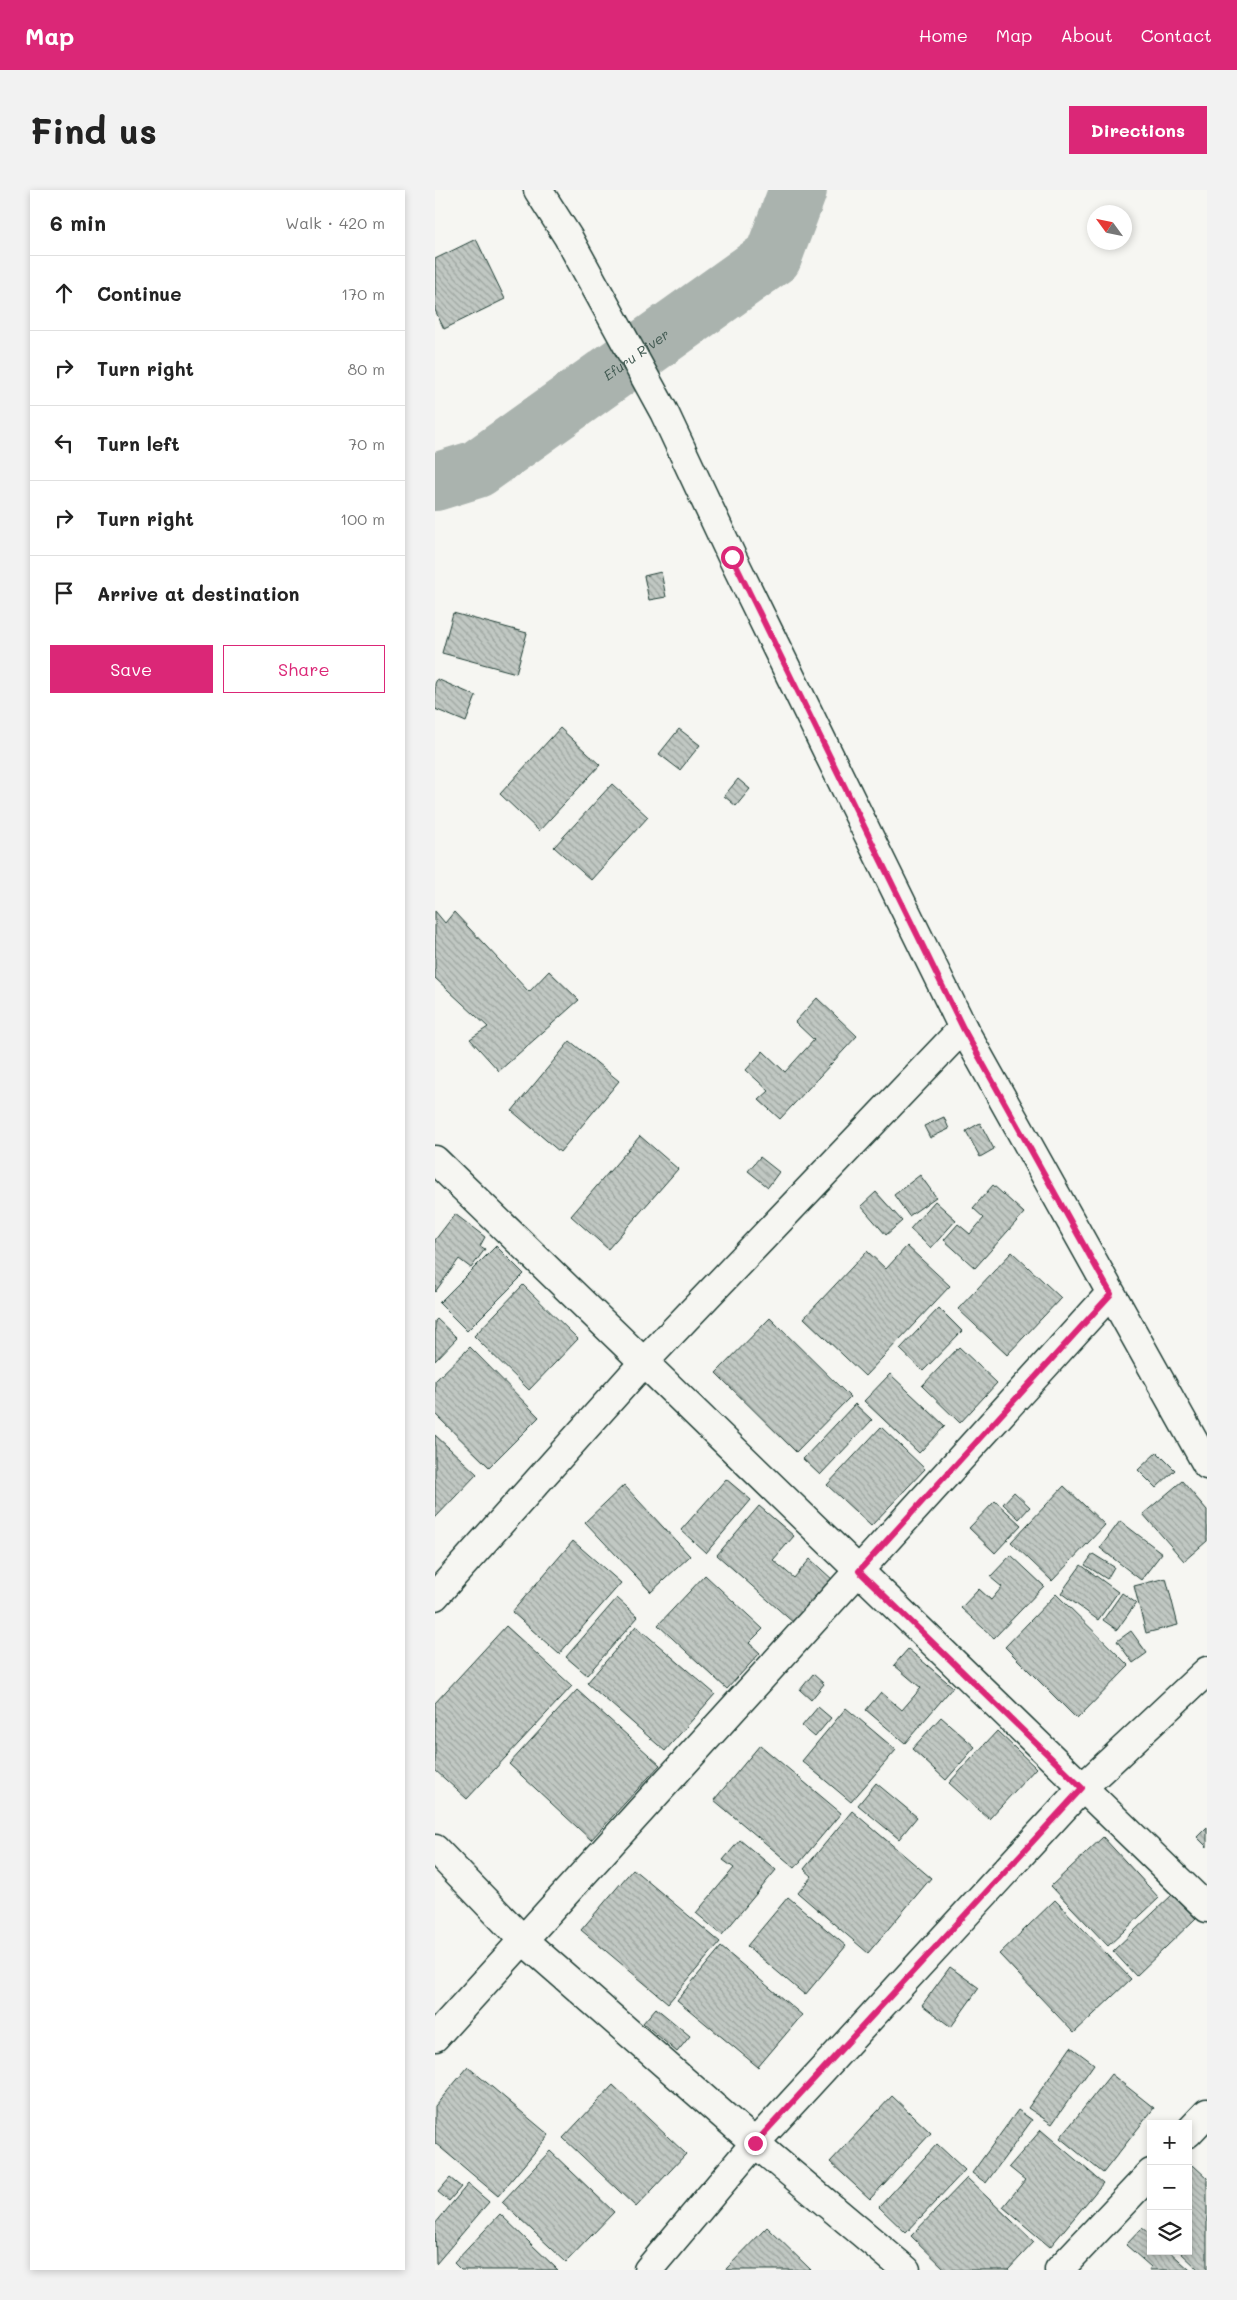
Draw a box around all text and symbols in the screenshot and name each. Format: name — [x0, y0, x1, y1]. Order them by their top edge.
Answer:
text: Map — [25, 20, 74, 51]
text: Home — [919, 23, 968, 47]
text: Map — [996, 23, 1032, 47]
text: About — [1060, 23, 1113, 47]
text: Contact — [1141, 23, 1212, 47]
button: Directions — [1069, 106, 1207, 154]
text: Find us — [30, 107, 157, 153]
north arrow — [1087, 205, 1132, 250]
text: 6 min — [50, 209, 106, 236]
text: Walk · 420 m — [285, 212, 385, 233]
icon: ahead — [50, 279, 78, 307]
text: Continue — [97, 281, 182, 306]
text: 170 m — [341, 283, 385, 304]
water label: Efuru River — [599, 324, 673, 385]
icon: right — [50, 354, 78, 382]
text: Turn right — [97, 356, 194, 381]
text: 80 m — [348, 358, 385, 379]
icon: left — [50, 429, 78, 457]
text: Turn left — [97, 431, 180, 456]
text: 70 m — [348, 433, 385, 454]
icon: right — [50, 504, 78, 532]
text: Turn right — [97, 506, 194, 531]
text: 100 m — [340, 508, 385, 529]
route start — [721, 546, 744, 569]
icon: arrive — [50, 579, 78, 607]
text: Arrive at destination — [97, 581, 300, 606]
button: Save — [50, 645, 213, 693]
button: Share — [223, 645, 385, 693]
map controls — [1147, 2120, 1192, 2255]
button: + — [1147, 2120, 1192, 2165]
route end — [744, 2132, 767, 2155]
button: − — [1147, 2165, 1192, 2210]
button: layers — [1147, 2210, 1192, 2255]

